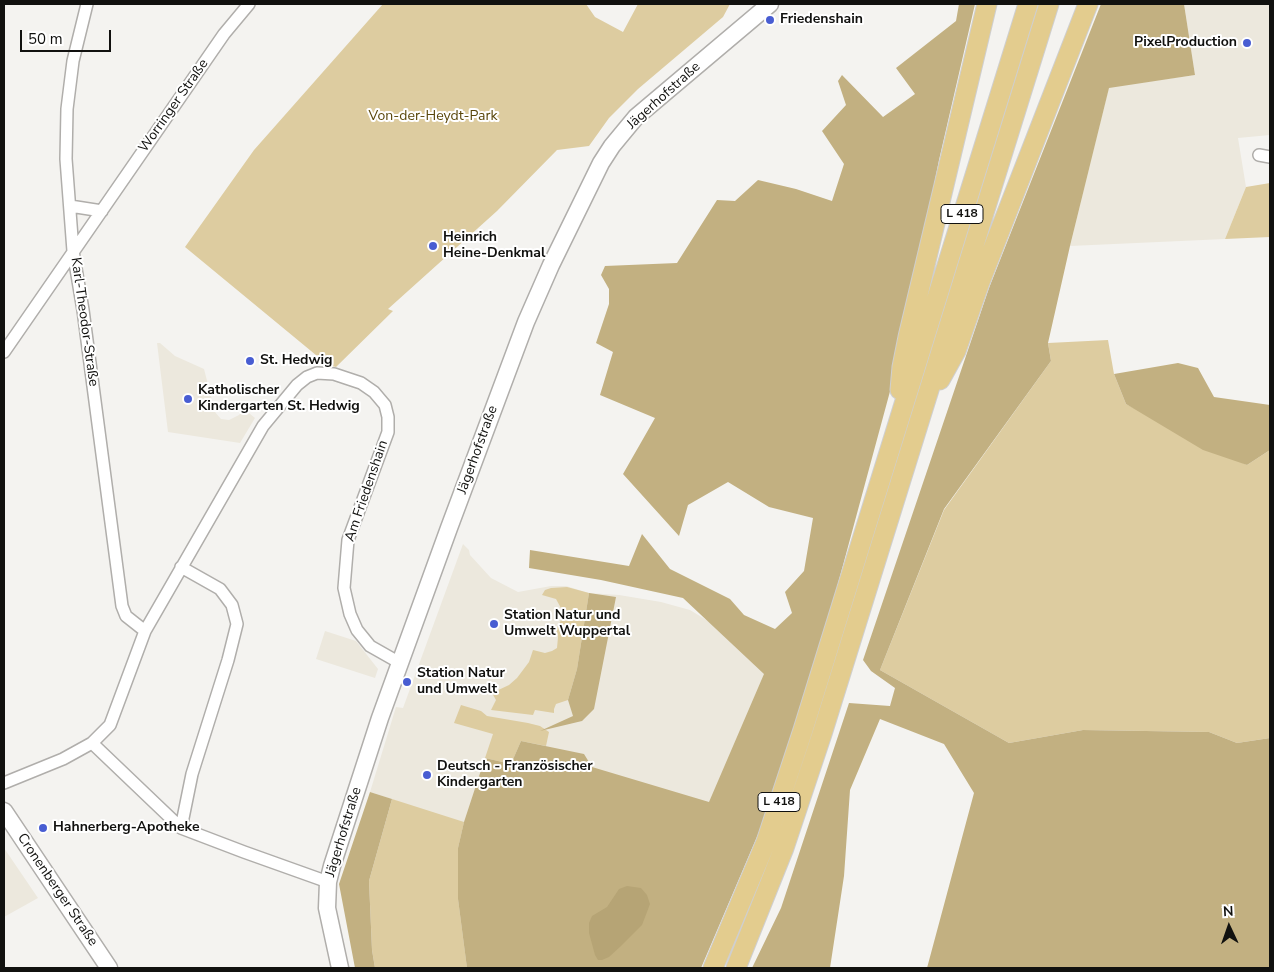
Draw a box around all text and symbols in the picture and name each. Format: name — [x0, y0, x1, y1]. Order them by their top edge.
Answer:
place label: Friedenshain — [780, 12, 863, 28]
marker: Friedenshain — [764, 14, 776, 26]
scale bar — [22, 20, 114, 52]
text: 50 m — [28, 29, 63, 49]
place label: PixelProduction — [1134, 35, 1237, 51]
marker: PixelProduction — [1241, 37, 1253, 49]
street label: Worringer Straße — [136, 56, 212, 156]
street label: Jägerhofstraße — [624, 59, 704, 133]
park label: Von-der-Heydt-Park — [369, 109, 497, 125]
road number: L 418 — [941, 204, 983, 223]
place label: Heinrich Heine-Denkmal — [443, 230, 545, 262]
marker: Heinrich Heine-Denkmal — [427, 240, 439, 252]
street label: Karl-Theodor-Straße — [67, 256, 101, 388]
place label: St. Hedwig — [260, 353, 332, 369]
marker: St. Hedwig — [244, 355, 256, 367]
place label: Katholischer Kindergarten St. Hedwig — [198, 383, 360, 416]
marker: Katholischer Kindergarten St. Hedwig — [182, 393, 194, 405]
street label: Jägerhofstraße — [454, 403, 502, 497]
street label: Am Friedenshain — [342, 438, 392, 544]
place label: Station Natur und Umwelt Wuppertal — [504, 608, 630, 640]
marker: Station Natur und Umwelt Wuppertal — [488, 618, 500, 630]
place label: Station Natur und Umwelt — [417, 666, 505, 699]
marker: Station Natur und Umwelt — [401, 676, 413, 688]
place label: Deutsch - Französischer Kindergarten — [437, 759, 593, 792]
marker: Deutsch - Französischer Kindergarten — [421, 769, 433, 781]
street label: Jägerhofstraße — [322, 785, 366, 879]
road number: L 418 — [758, 792, 800, 812]
place label: Hahnerberg-Apotheke — [53, 820, 199, 836]
marker: Hahnerberg-Apotheke — [37, 822, 49, 834]
street label: Cronenberger Straße — [13, 831, 101, 949]
north arrow — [1204, 902, 1254, 952]
text: N — [1222, 902, 1234, 921]

